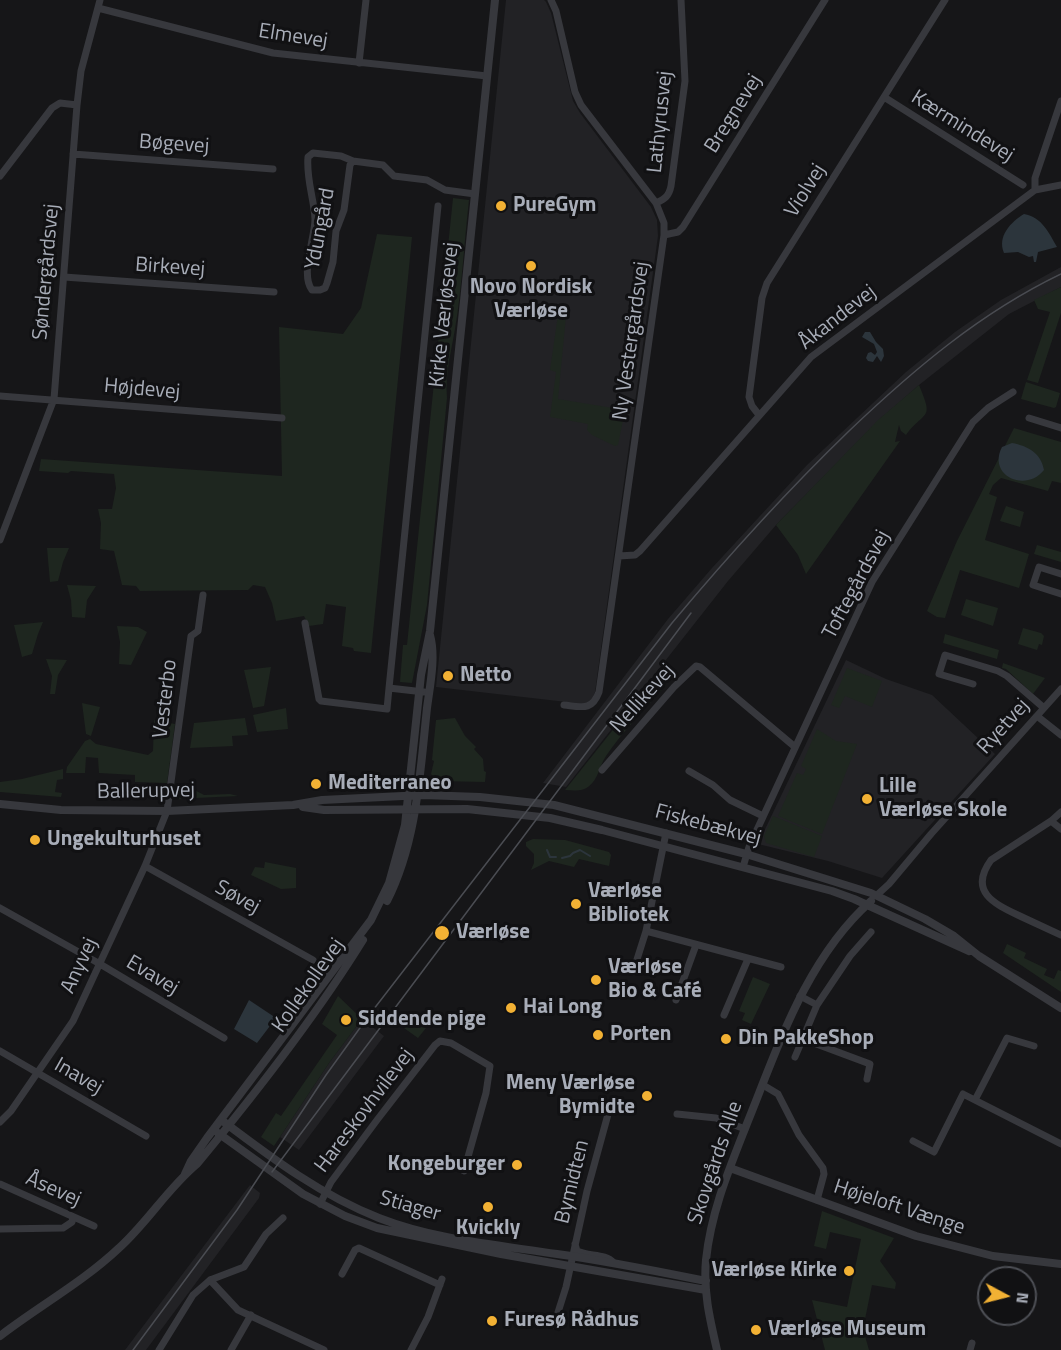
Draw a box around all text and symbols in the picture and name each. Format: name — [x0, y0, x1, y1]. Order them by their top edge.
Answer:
street label: Elmevej — [257, 19, 329, 55]
street label: Lathyrusvej — [643, 70, 679, 174]
street label: Bregnevej — [700, 70, 768, 158]
street label: Kærmindevej — [906, 86, 1018, 168]
street label: Bøgevej — [138, 130, 210, 160]
street label: Violvej — [780, 160, 832, 222]
street label: Ydungård — [301, 186, 341, 272]
place label: PureGym — [513, 193, 596, 219]
marker: PureGym — [494, 199, 508, 213]
street label: Søndergårdsvej — [28, 203, 66, 341]
street label: Kirke Værløsevej — [425, 241, 465, 389]
street label: Birkevej — [134, 253, 206, 283]
marker: Novo Nordisk Værløse — [524, 259, 538, 273]
street label: Ny Vestergårdsvej — [608, 260, 656, 422]
place label: Novo Nordisk Værløse — [470, 275, 592, 325]
street label: Åkandevej — [794, 280, 882, 356]
street label: Højdevej — [103, 374, 181, 406]
street label: Toftegårdsvej — [818, 526, 896, 644]
street label: Vesterbo — [149, 658, 183, 740]
street label: Nellikevej — [605, 659, 681, 739]
place label: Netto — [460, 663, 512, 689]
marker: Netto — [441, 669, 455, 683]
street label: Ryetvej — [973, 694, 1035, 760]
place label: Mediterraneo — [328, 771, 452, 797]
place label: Lille Værløse Skole — [879, 774, 1007, 824]
marker: Mediterraneo — [309, 777, 323, 791]
street label: Ballerupvej — [97, 779, 195, 805]
marker: Lille Værløse Skole — [860, 792, 874, 806]
street label: Fiskebækvej — [652, 800, 764, 852]
place label: Ungekulturhuset — [47, 827, 201, 853]
marker: Ungekulturhuset — [28, 833, 42, 847]
street label: Søvej — [210, 875, 264, 921]
place label: Værløse Bibliotek — [588, 879, 669, 929]
marker: Værløse Bibliotek — [569, 897, 583, 911]
place label: Værløse — [456, 920, 530, 946]
marker: Værløse — [433, 924, 451, 942]
street label: Anyvej — [56, 934, 104, 998]
street label: Kollekollevej — [267, 934, 351, 1038]
street label: Evavej — [121, 951, 183, 1001]
place label: Værløse Bio & Café — [608, 955, 702, 1005]
marker: Værløse Bio & Café — [589, 973, 603, 987]
place label: Hai Long — [523, 995, 602, 1021]
marker: Hai Long — [504, 1001, 518, 1015]
place label: Siddende pige — [358, 1007, 486, 1033]
marker: Siddende pige — [339, 1013, 353, 1027]
place label: Porten — [610, 1022, 671, 1048]
place label: Din PakkeShop — [738, 1026, 874, 1052]
marker: Porten — [591, 1028, 605, 1042]
marker: Din PakkeShop — [719, 1032, 733, 1046]
street label: Hareskovhvilevej — [310, 1044, 420, 1178]
street label: Inavej — [49, 1053, 107, 1101]
place label: Meny Værløse Bymidte — [506, 1071, 635, 1121]
marker: Meny Værløse Bymidte — [640, 1089, 654, 1103]
street label: Skovgårds Alle — [683, 1098, 749, 1228]
street label: Bymidten — [550, 1137, 596, 1227]
place label: Kongeburger — [388, 1152, 505, 1178]
marker: Kongeburger — [510, 1158, 524, 1172]
street label: Åsevej — [21, 1167, 85, 1213]
street label: Højeloft Vænge — [830, 1175, 968, 1241]
street label: Stiager — [377, 1186, 443, 1228]
marker: Kvickly — [481, 1200, 495, 1214]
place label: Kvickly — [456, 1216, 520, 1242]
place label: Værløse Kirke — [711, 1258, 837, 1284]
marker: Værløse Kirke — [842, 1264, 856, 1278]
north arrow — [977, 1266, 1037, 1326]
text: N — [1010, 1291, 1035, 1305]
place label: Furesø Rådhus — [504, 1308, 639, 1334]
marker: Furesø Rådhus — [485, 1314, 499, 1328]
place label: Værløse Museum — [768, 1317, 926, 1343]
marker: Værløse Museum — [749, 1323, 763, 1337]

